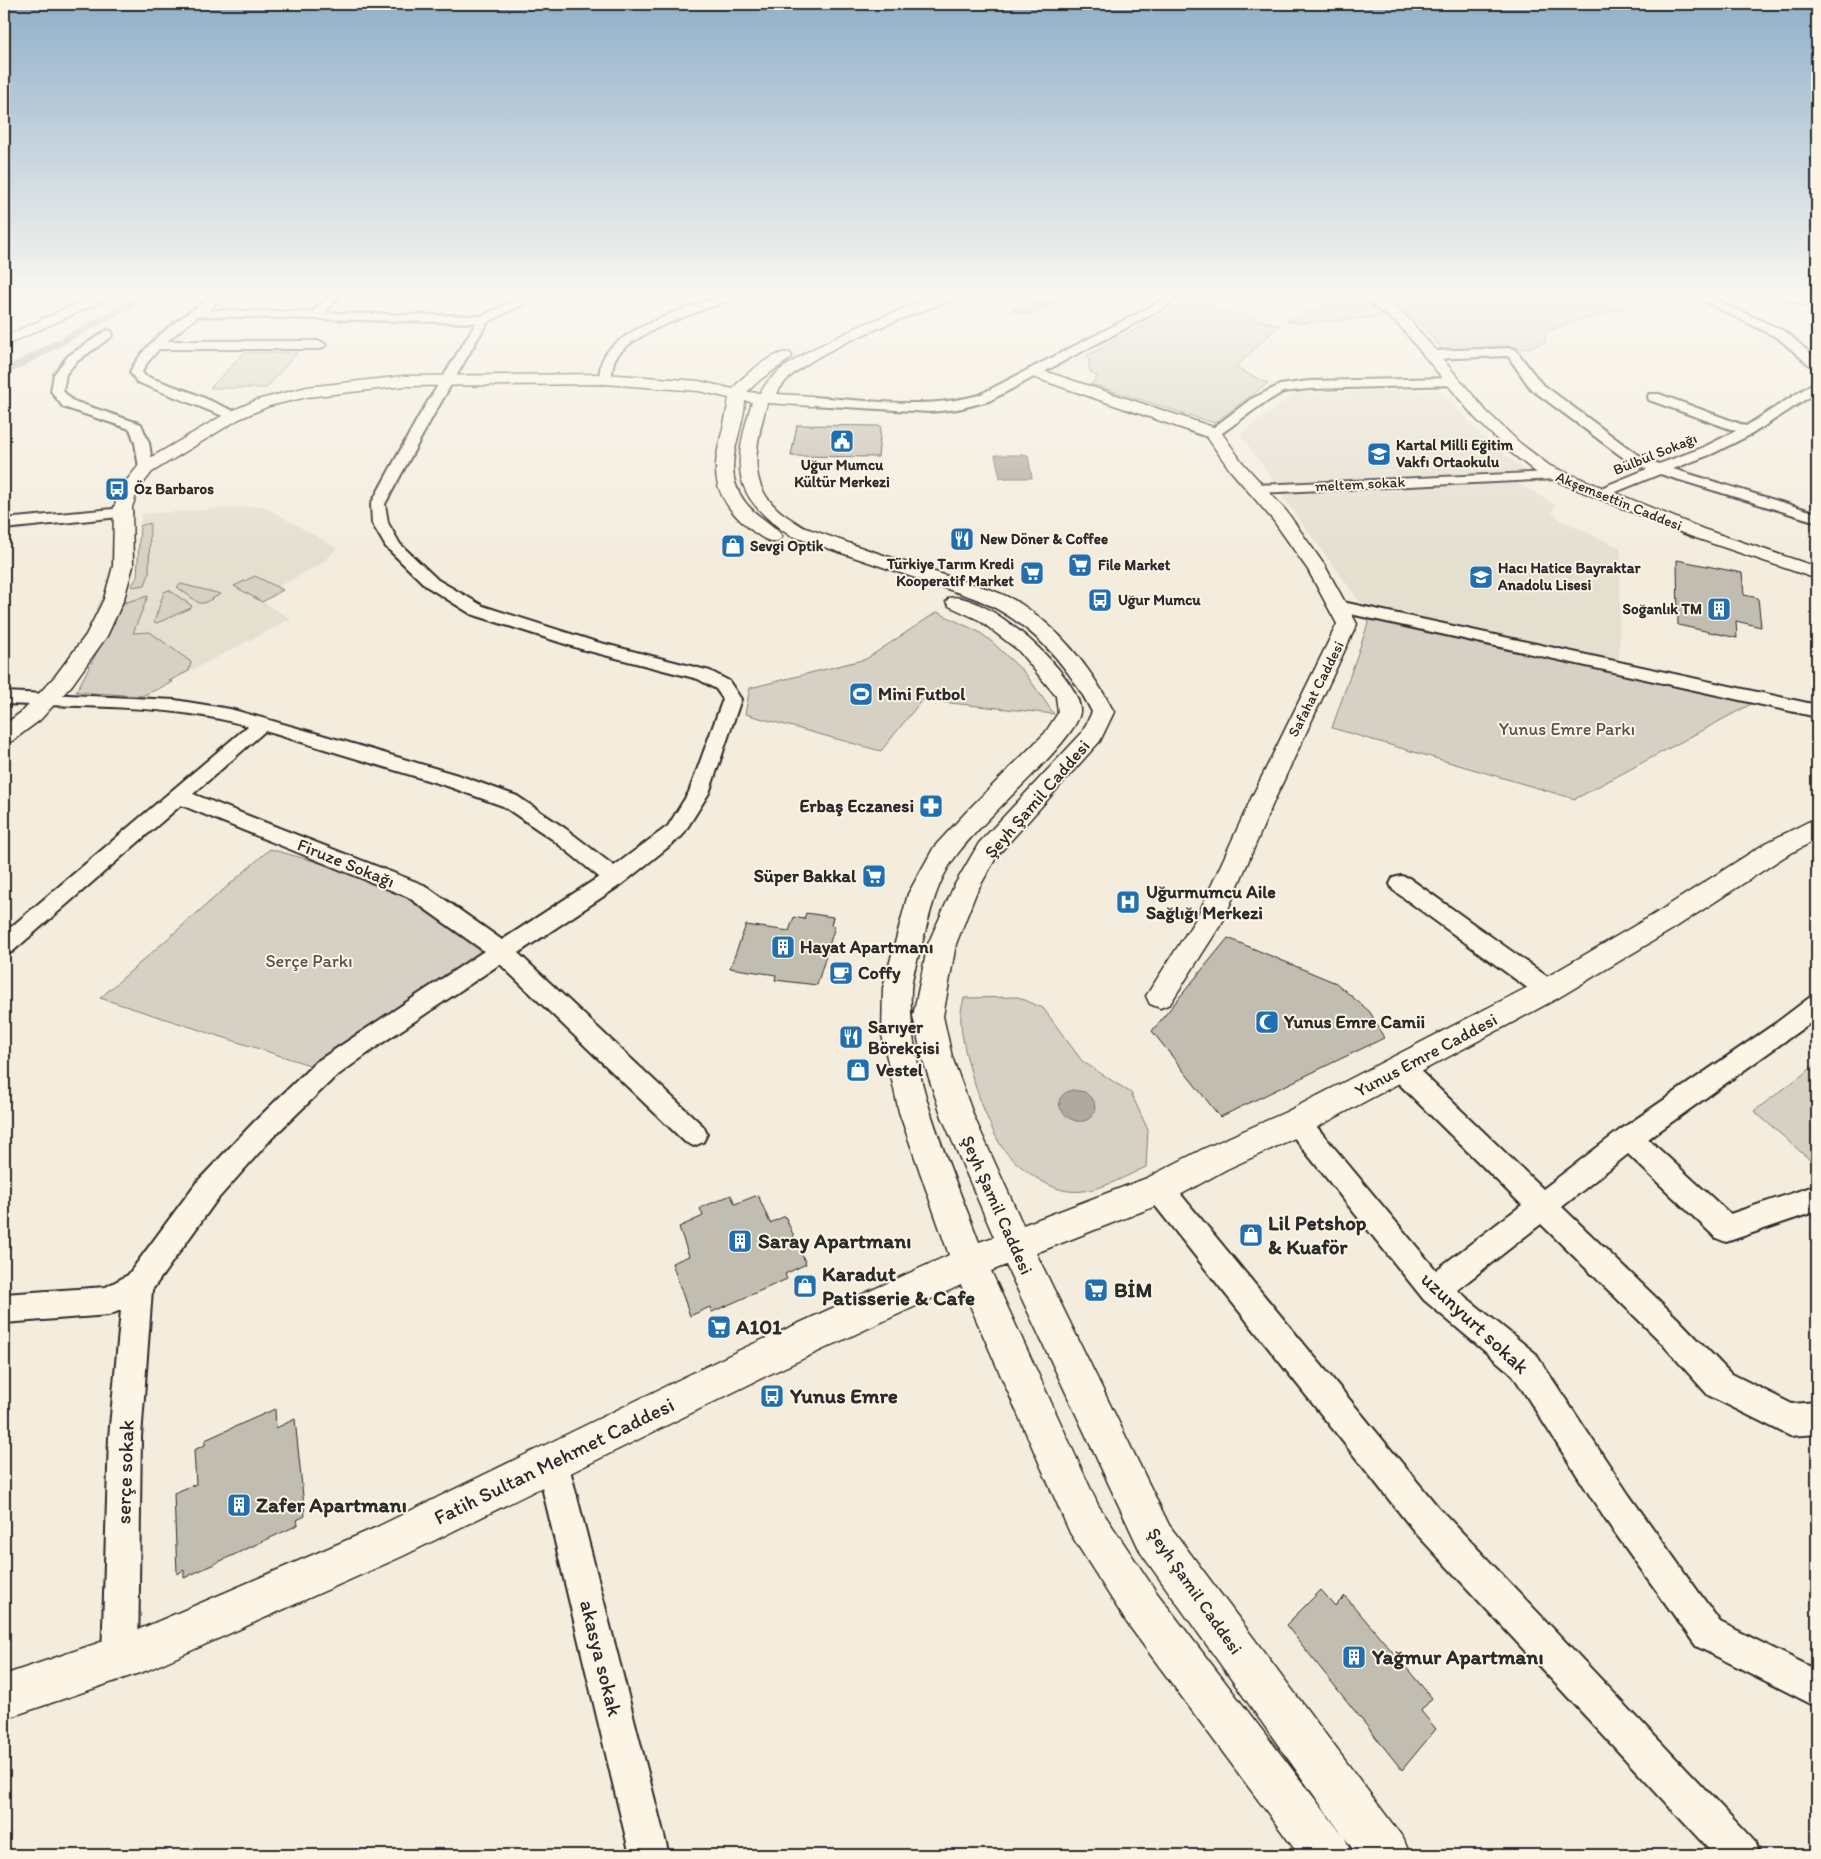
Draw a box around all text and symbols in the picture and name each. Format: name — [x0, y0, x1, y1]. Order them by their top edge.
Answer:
public building icon: Uğur Mumcu Kültür Merkezi — [829, 428, 855, 454]
street label: Bülbül Sokağı — [1610, 429, 1700, 479]
place label: Kartal Milli Eğitim Vakfı Ortaokulu — [1396, 436, 1514, 471]
school or university icon: Kartal Milli Eğitim Vakfı Ortaokulu — [1366, 441, 1392, 467]
place label: Uğur Mumcu Kültür Merkezi — [794, 456, 890, 491]
street label: Akşemsettin Caddesi — [1553, 467, 1685, 535]
street label: meltem sokak — [1314, 473, 1406, 495]
bus stop icon: Öz Barbaros — [104, 476, 130, 502]
place label: Öz Barbaros — [134, 480, 214, 498]
restaurant icon: New Döner & Coffee — [949, 526, 975, 552]
place label: New Döner & Coffee — [980, 530, 1108, 548]
shop icon: Sevgi Optik — [720, 533, 746, 559]
place label: Sevgi Optik — [750, 537, 824, 556]
supermarket icon: File Market — [1067, 552, 1093, 578]
place label: Türkiye Tarım Kredi Kooperatif Market — [886, 555, 1014, 591]
place label: File Market — [1098, 556, 1171, 574]
place label: Hacı Hatice Bayraktar Anadolu Lisesi — [1497, 559, 1641, 594]
supermarket icon: Türkiye Tarım Kredi Kooperatif Market — [1019, 560, 1045, 586]
school or university icon: Hacı Hatice Bayraktar Anadolu Lisesi — [1468, 564, 1494, 590]
bus stop icon: Uğur Mumcu — [1087, 587, 1113, 613]
place label: Uğur Mumcu — [1118, 591, 1201, 610]
building icon: Soğanlık TM — [1706, 596, 1732, 622]
place label: Soğanlık TM — [1623, 600, 1702, 619]
street label: Safahat Caddesi — [1284, 638, 1348, 740]
sports icon: Mini Futbol — [848, 681, 874, 707]
place label: Mini Futbol — [878, 683, 966, 705]
park label: Yunus Emre Parkı — [1499, 718, 1635, 740]
street label: Şeyh Şamil Caddesi — [980, 735, 1094, 863]
pharmacy icon: Erbaş Eczanesi — [918, 793, 944, 819]
place label: Erbaş Eczanesi — [800, 795, 914, 817]
street label: Firuze Sokağı — [294, 833, 398, 893]
supermarket icon: Süper Bakkal — [861, 863, 887, 889]
place label: Süper Bakkal — [754, 865, 857, 887]
place label: Uğurmumcu Aile Sağlığı Merkezi — [1146, 881, 1276, 924]
hospital icon: Uğurmumcu Aile Sağlığı Merkezi — [1115, 889, 1141, 915]
building icon: Hayat Apartmanı — [770, 934, 796, 960]
place label: Hayat Apartmanı — [800, 936, 933, 958]
park label: Serçe Parkı — [265, 950, 353, 972]
cafe icon: Coffy — [828, 960, 854, 986]
place label: Coffy — [858, 962, 901, 984]
street label: Yunus Emre Caddesi — [1351, 1008, 1501, 1102]
mosque icon: Yunus Emre Camii — [1254, 1009, 1280, 1035]
place label: Yunus Emre Camii — [1283, 1011, 1425, 1033]
place label: Sarıyer Börekçisi — [868, 1016, 939, 1059]
restaurant icon: Sarıyer Börekçisi — [838, 1024, 864, 1050]
shop icon: Vestel — [845, 1057, 871, 1083]
place label: Vestel — [876, 1059, 924, 1081]
street label: Şeyh Şamil Caddesi — [956, 1132, 1038, 1278]
place label: Lil Petshop & Kuaför — [1268, 1210, 1366, 1259]
shop icon: Lil Petshop & Kuaför — [1238, 1222, 1264, 1248]
building icon: Saray Apartmanı — [727, 1228, 753, 1254]
place label: Saray Apartmanı — [758, 1228, 912, 1254]
place label: Karadut Patisserie & Cafe — [822, 1261, 975, 1310]
street label: uzunyurt sokak — [1416, 1266, 1535, 1379]
shop icon: Karadut Patisserie & Cafe — [792, 1273, 818, 1299]
supermarket icon: BİM — [1083, 1277, 1109, 1303]
place label: BİM — [1114, 1277, 1152, 1302]
supermarket icon: A101 — [706, 1314, 732, 1340]
place label: A101 — [735, 1314, 782, 1339]
bus stop icon: Yunus Emre — [759, 1383, 785, 1409]
place label: Yunus Emre — [789, 1383, 898, 1408]
street label: Fatih Sultan Mehmet Caddesi — [430, 1391, 678, 1530]
street label: serçe sokak — [110, 1419, 139, 1525]
building icon: Zafer Apartmanı — [226, 1492, 252, 1518]
place label: Zafer Apartmanı — [256, 1492, 407, 1518]
street label: Şeyh Şamil Caddesi — [1143, 1523, 1247, 1659]
street label: akasya sokak — [575, 1597, 628, 1719]
building icon: Yağmur Apartmanı — [1341, 1644, 1367, 1670]
place label: Yağmur Apartmanı — [1371, 1644, 1544, 1670]

